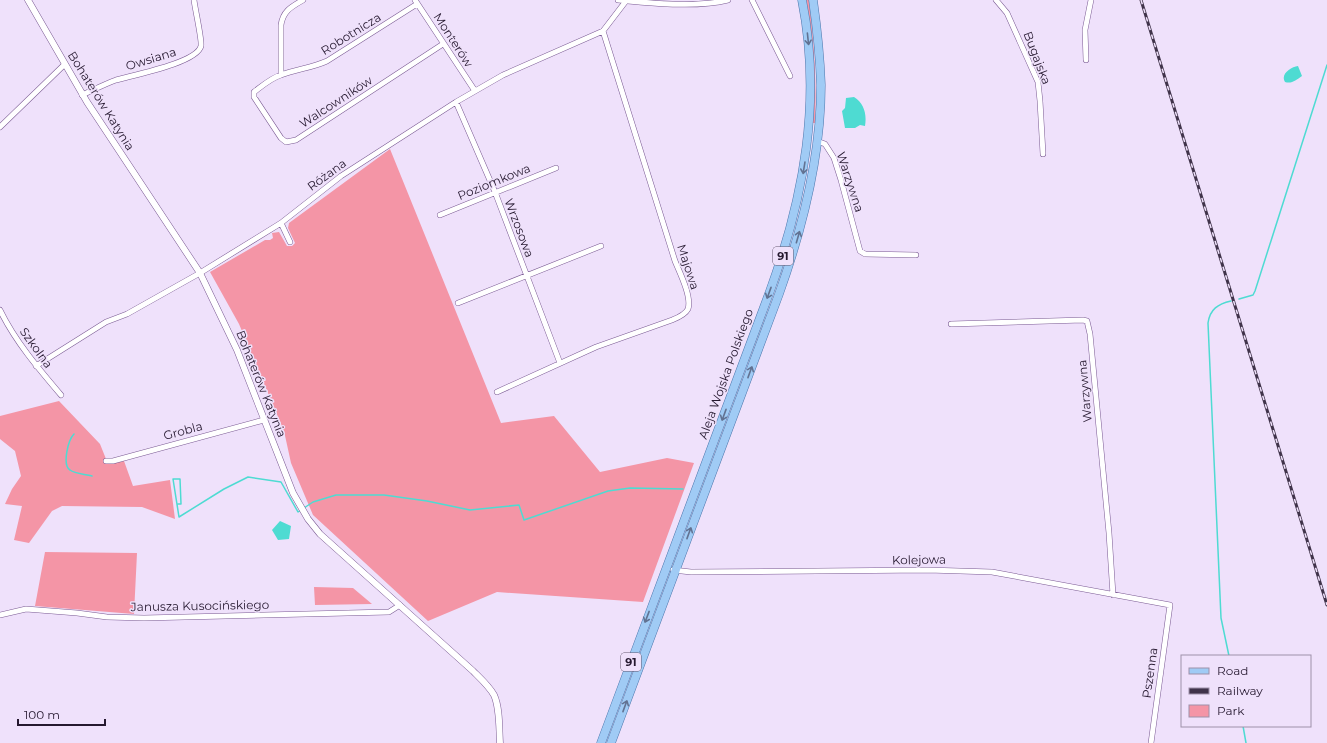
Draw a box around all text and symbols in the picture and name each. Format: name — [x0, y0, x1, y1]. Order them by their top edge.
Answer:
street label: Robotnicza — [318, 9, 384, 58]
street label: Monterów — [430, 10, 477, 70]
street label: Bugajska — [1020, 29, 1054, 87]
one-way arrow — [804, 32, 811, 45]
street label: Owsiana — [124, 44, 178, 73]
street label: Bohaterów Katynia — [65, 48, 138, 153]
street label: Walcowników — [297, 72, 375, 131]
street label: Warzywna — [834, 150, 867, 214]
street label: Różana — [304, 155, 349, 194]
street label: Poziomkowa — [455, 160, 532, 203]
one-way arrow — [800, 161, 808, 174]
street label: Wrzosowa — [501, 196, 538, 259]
one-way arrow — [795, 231, 802, 244]
street label: Majowa — [674, 242, 703, 291]
road number: 91 — [773, 247, 793, 265]
one-way arrow — [765, 287, 773, 299]
street label: Aleja Wojska Polskiego — [695, 307, 756, 441]
street label: Szkolna — [17, 325, 56, 371]
street label: Bohaterów Katynia — [233, 328, 290, 440]
street label: Warzywna — [1074, 359, 1095, 423]
one-way arrow — [746, 367, 754, 379]
one-way arrow — [719, 408, 727, 420]
street label: Grobla — [162, 418, 204, 443]
one-way arrow — [686, 528, 694, 540]
street label: Kolejowa — [892, 552, 946, 567]
street label: Janusza Kusocińskiego — [130, 597, 269, 614]
one-way arrow — [643, 611, 651, 623]
street label: Pszenna — [1139, 647, 1160, 699]
road number: 91 — [621, 653, 641, 671]
legend — [1181, 655, 1311, 727]
text: Road — [1217, 663, 1248, 678]
text: Railway — [1217, 683, 1263, 698]
scale bar — [18, 701, 105, 727]
one-way arrow — [621, 701, 629, 713]
text: Park — [1217, 703, 1245, 718]
text: 100 m — [24, 707, 60, 722]

